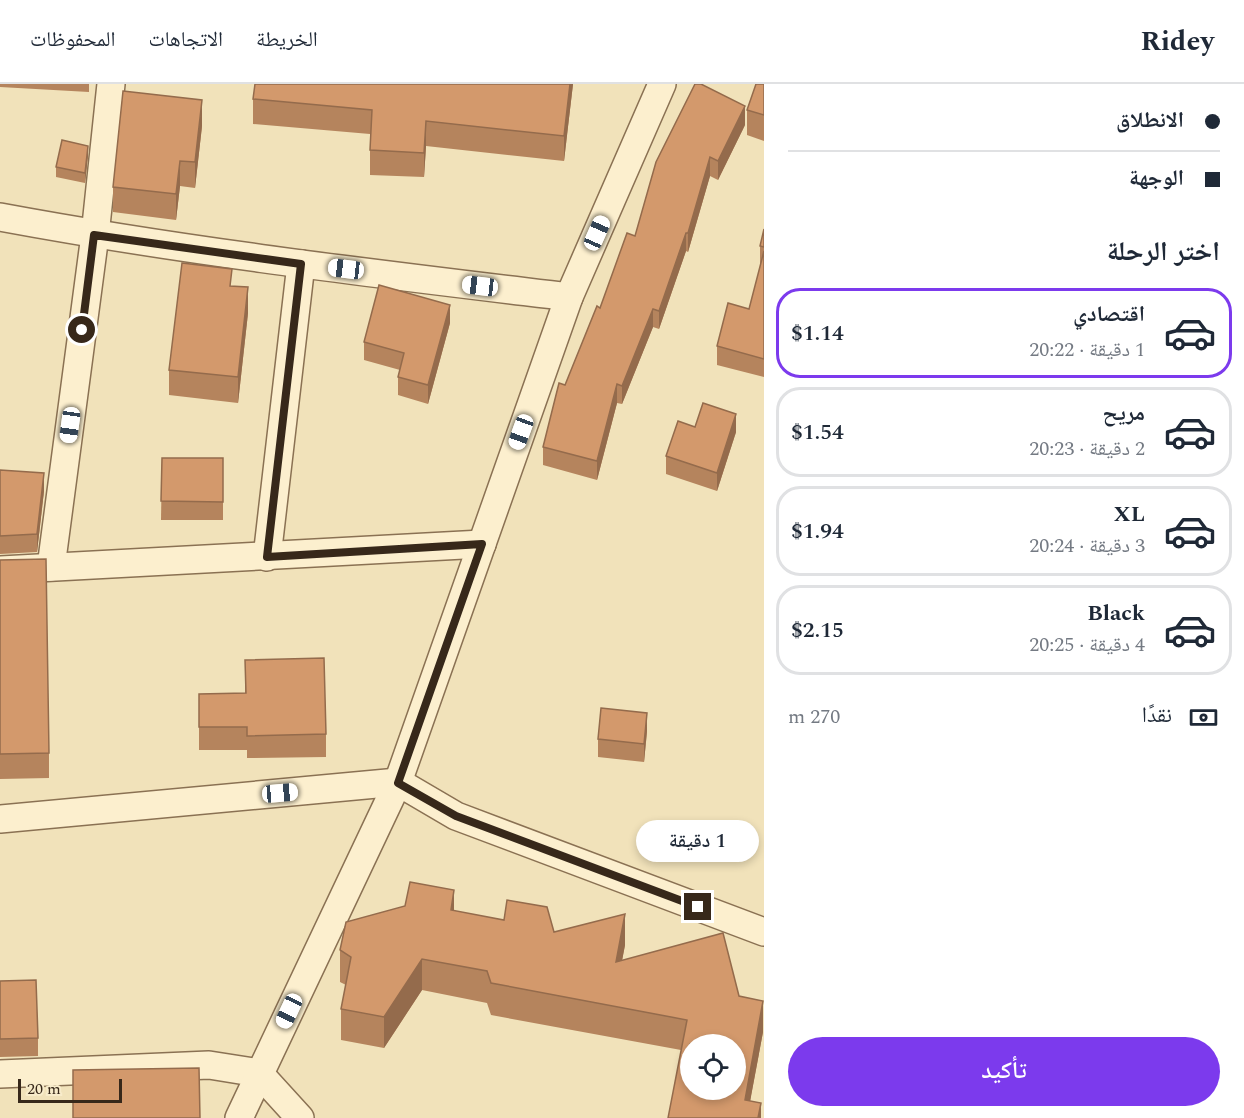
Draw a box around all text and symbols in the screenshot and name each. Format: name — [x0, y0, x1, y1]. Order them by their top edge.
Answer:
text: Ridey — [1140, 20, 1214, 63]
text: المحفوظات — [30, 24, 115, 56]
text: الاتجاهات — [148, 24, 223, 56]
text: الخريطة — [256, 24, 318, 56]
text: الانطلاق — [1116, 104, 1184, 137]
text: الوجهة — [1129, 162, 1184, 195]
car — [581, 213, 613, 253]
text: اختر الرحلة — [1107, 231, 1220, 273]
car — [327, 258, 365, 280]
car — [461, 275, 499, 297]
text: اقتصادي — [1073, 298, 1145, 331]
icon: car — [1163, 306, 1217, 360]
route start — [68, 316, 95, 343]
text: $1.14 — [791, 317, 844, 350]
text: 1 دقيقة · 20:22 — [1029, 335, 1145, 365]
text: مريح — [1102, 397, 1145, 430]
icon: car — [1163, 405, 1217, 459]
car — [59, 406, 81, 444]
car — [506, 412, 536, 452]
text: $1.54 — [791, 416, 844, 449]
text: 2 دقيقة · 20:23 — [1029, 434, 1145, 464]
text: XL — [1114, 498, 1145, 531]
icon: car — [1163, 504, 1217, 558]
text: $1.94 — [791, 515, 844, 548]
text: 3 دقيقة · 20:24 — [1029, 531, 1145, 561]
text: Black — [1087, 597, 1145, 630]
icon: car — [1163, 603, 1217, 657]
text: $2.15 — [791, 614, 844, 647]
text: 4 دقيقة · 20:25 — [1029, 630, 1145, 660]
text: نقدًا — [1142, 699, 1172, 732]
icon: cash — [1187, 701, 1220, 734]
text: 270 m — [788, 702, 840, 732]
car — [261, 782, 299, 804]
callout: 1 دقيقة — [636, 820, 760, 862]
text: 1 دقيقة — [669, 826, 726, 856]
route end — [684, 893, 711, 920]
car — [273, 991, 305, 1031]
map controls — [680, 1034, 746, 1100]
button: locate — [680, 1034, 746, 1100]
button: تأكيد — [788, 1037, 1220, 1106]
scale bar — [18, 1076, 122, 1104]
text: 20 m — [27, 1077, 61, 1101]

